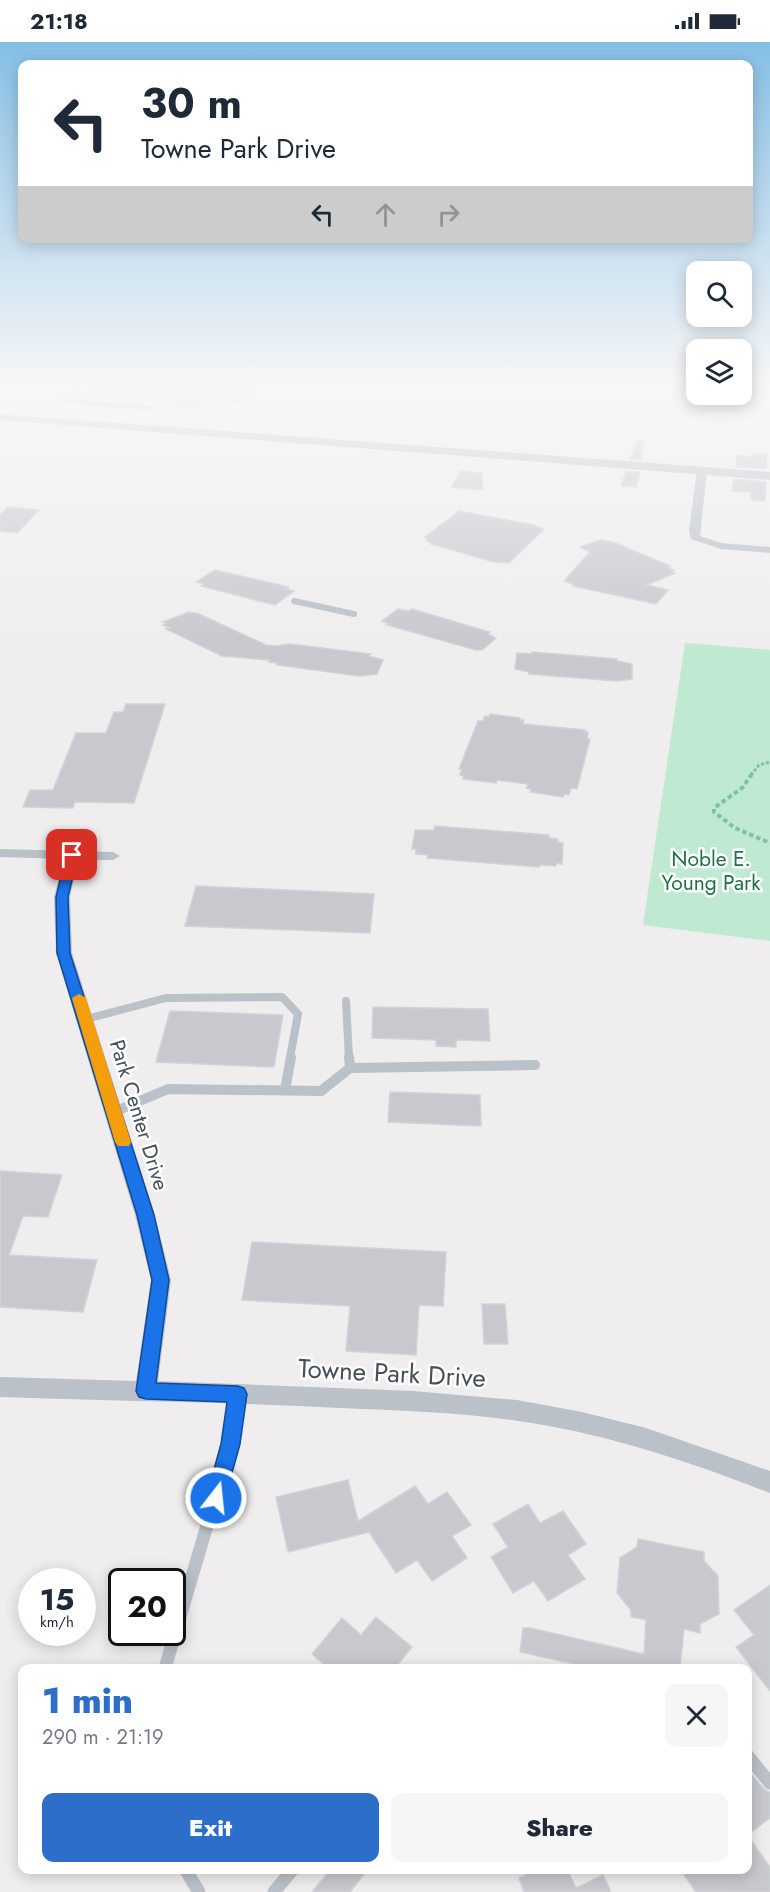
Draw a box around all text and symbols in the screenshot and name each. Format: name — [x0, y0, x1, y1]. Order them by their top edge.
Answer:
text: 21:18 — [30, 5, 88, 37]
text: 30 m — [141, 73, 242, 134]
icon: left — [42, 84, 120, 162]
text: Towne Park Drive — [141, 129, 336, 168]
icon: left — [306, 198, 339, 231]
icon: ahead — [369, 198, 402, 231]
icon: right — [432, 198, 465, 231]
map controls — [686, 261, 752, 405]
button: search — [686, 261, 752, 327]
button: layers — [686, 339, 752, 405]
pin — [46, 829, 97, 880]
icon: arrive — [55, 838, 88, 871]
park label: Noble E. Young Park — [662, 844, 761, 898]
street label: Park Center Drive — [102, 1036, 176, 1194]
street label: Towne Park Drive — [297, 1349, 487, 1397]
position arrow — [184, 1466, 248, 1530]
speed limit sign: 20 — [108, 1568, 186, 1646]
text: 15 — [40, 1578, 74, 1621]
text: km/h — [40, 1611, 74, 1633]
text: 1 min — [42, 1674, 133, 1726]
button: close — [665, 1684, 728, 1747]
text: 290 m · 21:19 — [42, 1723, 163, 1752]
button: Exit — [42, 1793, 379, 1862]
button: Share — [391, 1793, 728, 1862]

